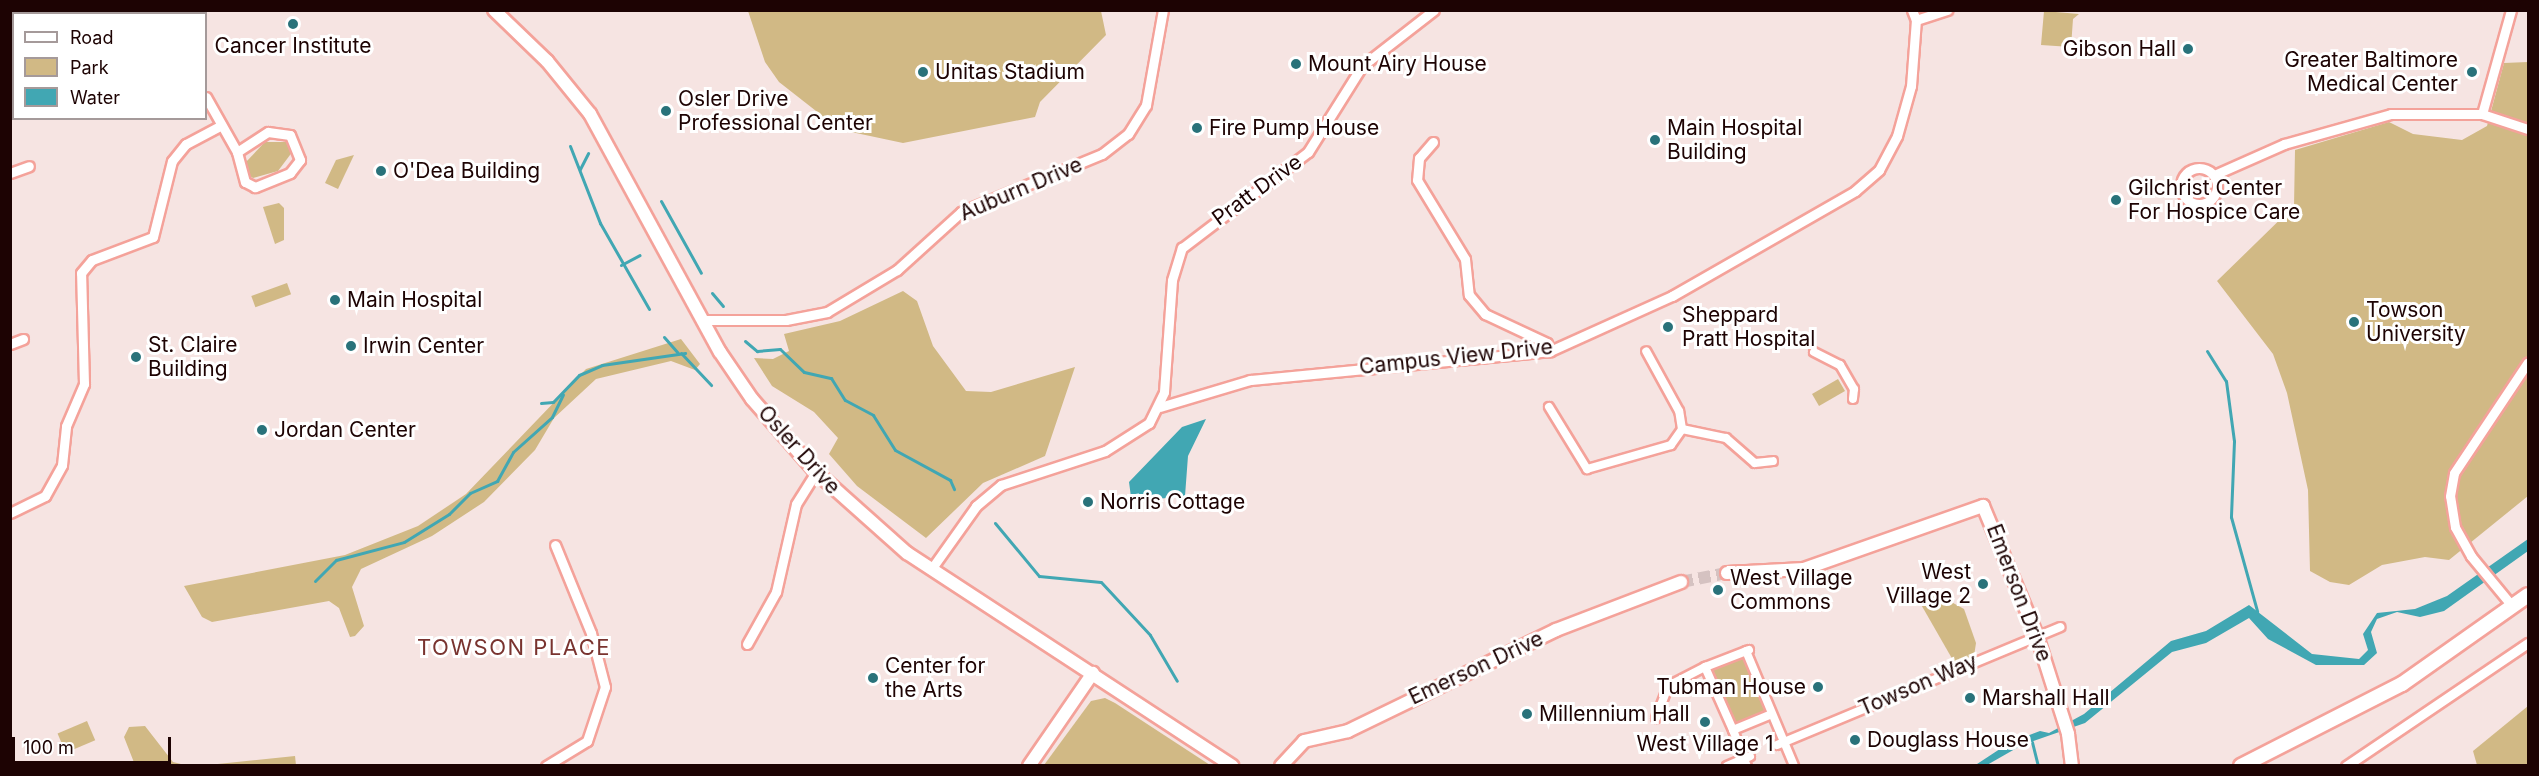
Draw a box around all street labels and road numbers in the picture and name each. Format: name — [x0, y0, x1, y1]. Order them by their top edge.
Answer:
street label: Pratt Drive — [1207, 149, 1307, 231]
street label: Auburn Drive — [956, 152, 1086, 226]
street label: Campus View Drive — [1358, 334, 1554, 380]
street label: Osler Drive — [753, 401, 845, 499]
street label: Emerson Drive — [1981, 521, 2057, 665]
street label: Emerson Drive — [1405, 626, 1547, 710]
street label: Towson Way — [1855, 649, 1981, 721]

